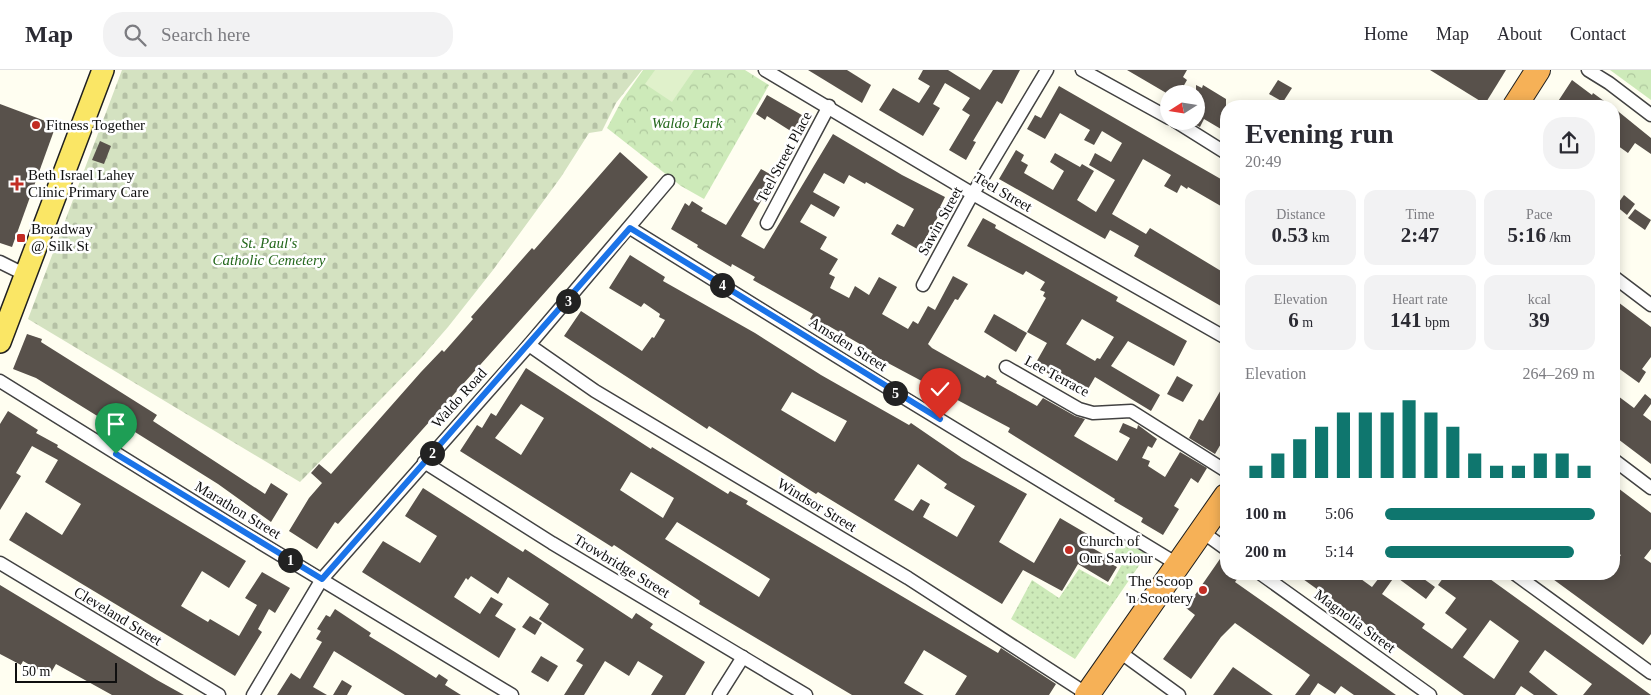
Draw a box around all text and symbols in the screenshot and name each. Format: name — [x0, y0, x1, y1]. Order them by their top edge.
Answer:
search box — [103, 12, 453, 57]
text: Map — [25, 21, 73, 47]
icon: search — [121, 21, 149, 49]
text: Search here — [161, 24, 250, 45]
text: Home — [1364, 24, 1408, 44]
text: Map — [1436, 24, 1469, 44]
text: About — [1497, 24, 1542, 44]
text: Contact — [1570, 24, 1626, 44]
north arrow — [1160, 85, 1205, 130]
map controls — [1160, 85, 1205, 130]
street label: Teel Street Place — [753, 109, 815, 205]
park label: Waldo Park — [652, 115, 723, 131]
place label: Fitness Together — [46, 117, 145, 133]
button: share — [1543, 117, 1595, 169]
text: Evening run — [1245, 118, 1394, 149]
marker: Fitness Together — [30, 119, 42, 131]
text: 20:49 — [1245, 153, 1281, 170]
place label: Beth Israel Lahey Clinic Primary Care — [28, 167, 149, 200]
street label: Teel Street — [971, 169, 1036, 215]
marker: Beth Israel Lahey Clinic Primary Care — [10, 177, 24, 191]
street label: Sawin Street — [915, 183, 966, 258]
text: Distance — [1276, 207, 1325, 222]
text: Time — [1405, 207, 1435, 222]
text: Pace — [1526, 207, 1553, 222]
place label: Broadway @ Silk St — [31, 221, 93, 254]
text: 0.53 — [1272, 223, 1308, 247]
text: 2:47 — [1401, 223, 1439, 247]
text: 5:16 — [1507, 223, 1546, 247]
text: km — [1308, 230, 1330, 245]
text: /km — [1546, 230, 1571, 245]
marker: Broadway @ Silk St — [15, 232, 27, 244]
park label: St. Paul's Catholic Cemetery — [213, 235, 326, 268]
pin: 4 — [710, 272, 734, 298]
text: 4 — [719, 278, 726, 293]
pin: 3 — [556, 288, 580, 314]
text: Elevation — [1274, 292, 1327, 307]
text: Heart rate — [1392, 292, 1448, 307]
text: kcal — [1528, 292, 1551, 307]
text: 3 — [565, 294, 572, 309]
text: 6 — [1288, 308, 1299, 332]
text: 141 — [1390, 308, 1422, 332]
text: 39 — [1529, 308, 1550, 332]
street label: Amsden Street — [806, 314, 891, 375]
text: m — [1299, 315, 1313, 330]
text: bpm — [1422, 315, 1450, 330]
street label: Lee Terrace — [1022, 352, 1092, 400]
street label: Waldo Road — [428, 365, 490, 431]
text: Elevation — [1245, 365, 1306, 382]
text: 264–269 m — [1523, 365, 1595, 382]
pin — [919, 368, 961, 419]
icon: check — [926, 375, 954, 403]
pin: 5 — [882, 380, 908, 406]
text: 5 — [892, 386, 899, 401]
pin — [95, 403, 137, 454]
icon: arrive — [102, 410, 130, 438]
pin: 2 — [420, 440, 444, 466]
text: 2 — [429, 446, 436, 461]
street label: Windsor Street — [774, 475, 860, 535]
street label: Marathon Street — [192, 478, 284, 542]
text: 100 m — [1245, 505, 1286, 522]
text: 5:06 — [1325, 505, 1353, 522]
street label: Trowbridge Street — [571, 531, 674, 601]
place label: Church of Our Saviour — [1079, 533, 1153, 566]
text: 200 m — [1245, 543, 1286, 560]
text: 5:14 — [1325, 543, 1353, 560]
marker: Church of Our Saviour — [1063, 544, 1075, 556]
pin: 1 — [278, 548, 302, 572]
text: 1 — [287, 553, 294, 568]
place label: The Scoop 'n Scootery — [1126, 573, 1193, 606]
street label: Cleveland Street — [71, 584, 165, 649]
marker: The Scoop 'n Scootery — [1197, 584, 1209, 596]
street label: Magnolia Street — [1311, 586, 1399, 656]
scale bar — [15, 660, 118, 683]
text: 50 m — [22, 664, 50, 679]

